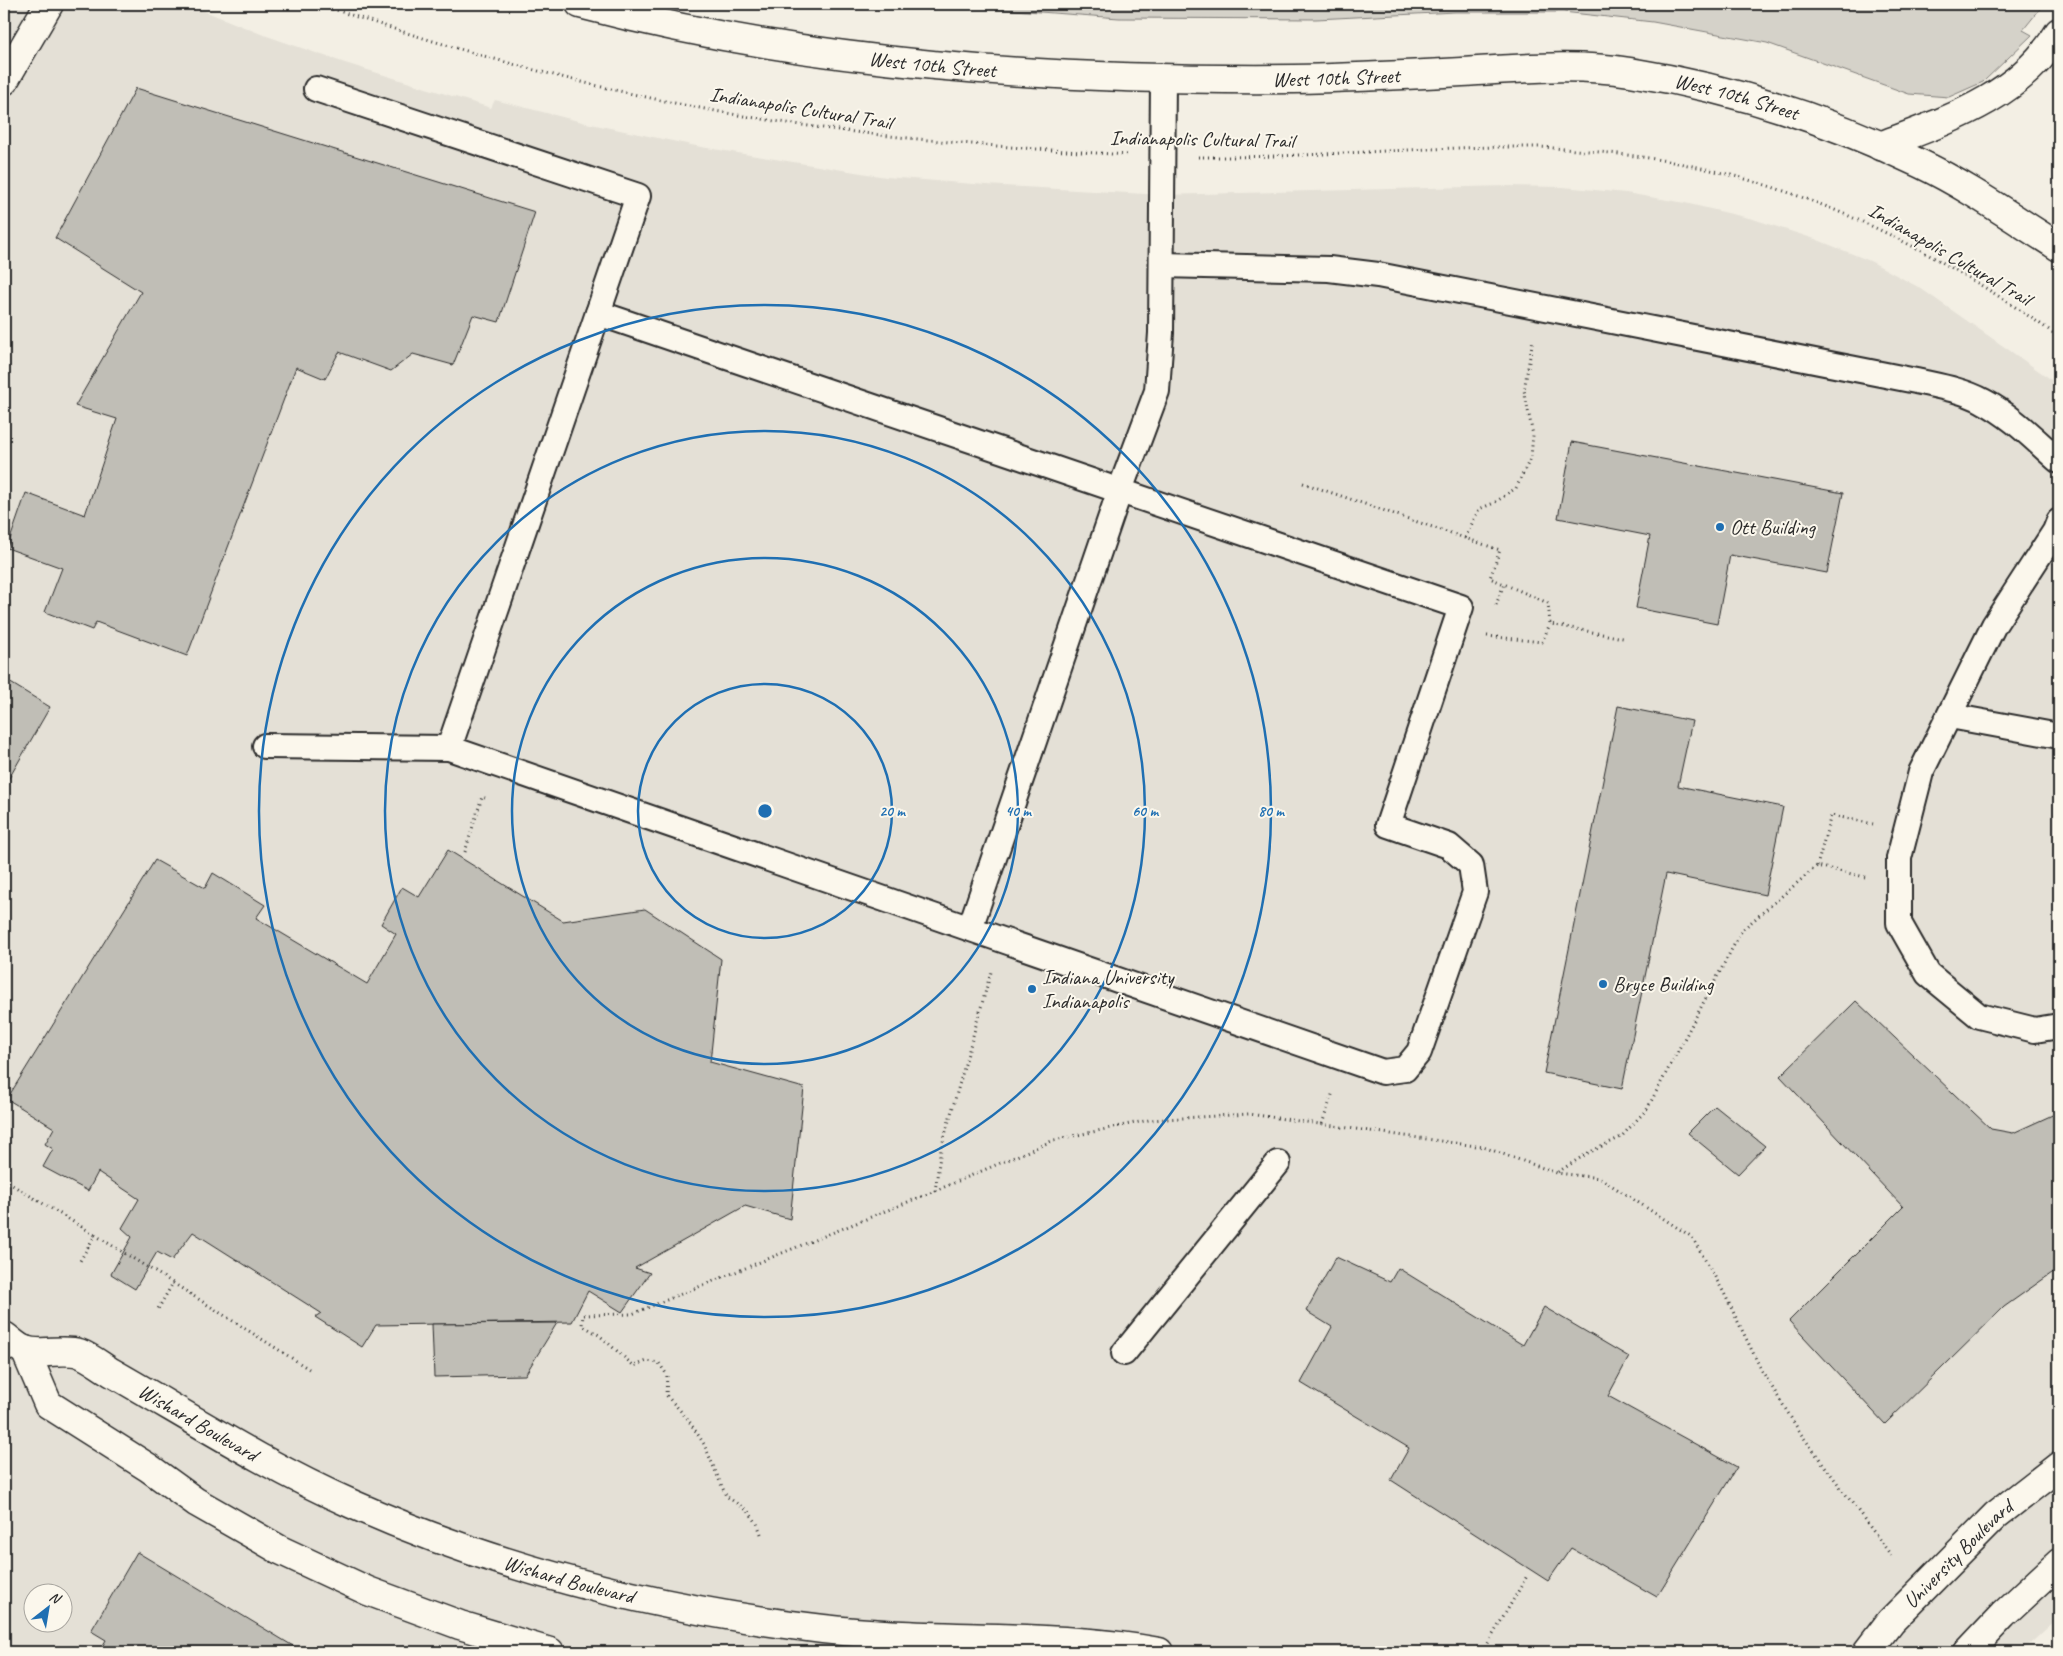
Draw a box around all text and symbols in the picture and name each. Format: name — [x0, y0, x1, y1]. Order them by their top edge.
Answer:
street label: West 10th Street — [868, 45, 999, 83]
street label: West 10th Street — [1272, 62, 1402, 92]
street label: West 10th Street — [1672, 68, 1804, 127]
street label: Indianapolis Cultural Trail — [708, 81, 897, 136]
street label: Indianapolis Cultural Trail — [1110, 124, 1298, 154]
street label: Indianapolis Cultural Trail — [1864, 197, 2039, 313]
place label: Ott Building — [1730, 514, 1817, 540]
marker: Ott Building — [1714, 521, 1726, 533]
centre of rings — [756, 802, 774, 820]
text: 20 m — [879, 802, 906, 821]
text: 40 m — [1005, 802, 1032, 821]
text: 60 m — [1132, 802, 1159, 821]
text: 80 m — [1258, 802, 1285, 821]
place label: Indiana University Indianapolis — [1042, 964, 1175, 1014]
place label: Bryce Building — [1613, 971, 1715, 997]
marker: Bryce Building — [1597, 978, 1609, 990]
marker: Indiana University Indianapolis — [1026, 983, 1038, 995]
street label: Wishard Boulevard — [134, 1378, 266, 1469]
street label: University Boulevard — [1898, 1492, 2021, 1614]
street label: Wishard Boulevard — [501, 1549, 640, 1610]
north arrow — [22, 1584, 72, 1634]
text: N — [46, 1588, 65, 1608]

